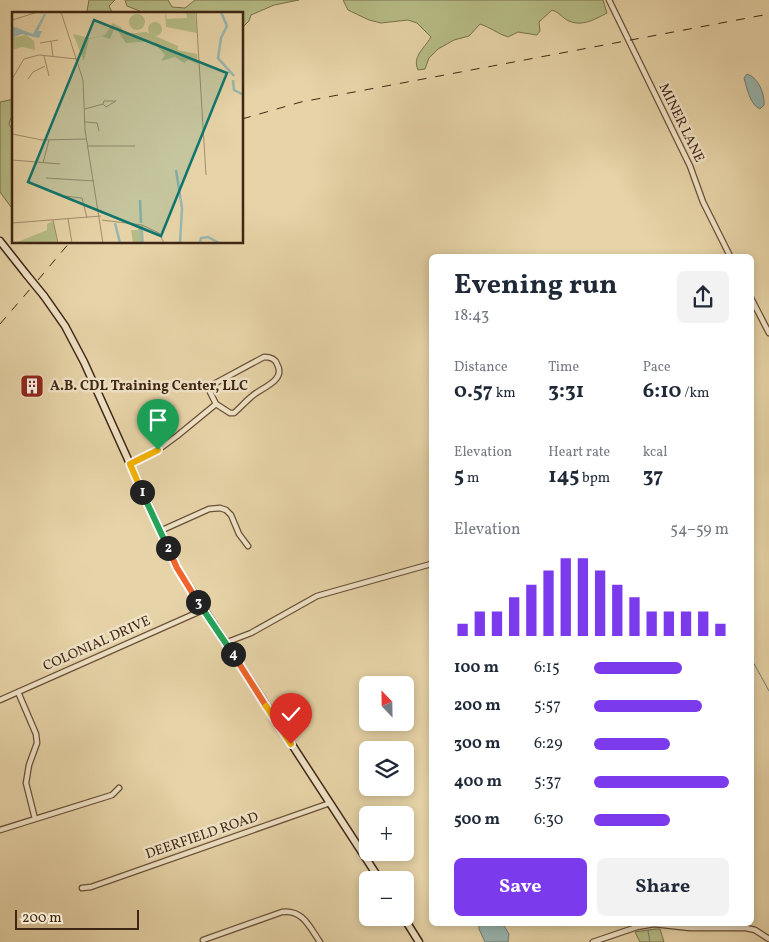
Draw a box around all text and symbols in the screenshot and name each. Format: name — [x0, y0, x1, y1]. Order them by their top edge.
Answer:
inset map — [12, 12, 244, 244]
street label: MINER LANE — [654, 80, 708, 166]
text: Evening run — [454, 266, 618, 305]
button: share — [677, 271, 729, 323]
text: 18:43 — [454, 305, 489, 327]
text: Distance — [454, 358, 508, 377]
text: Time — [548, 358, 579, 377]
text: Pace — [643, 358, 671, 377]
building icon: A.B. CDL Training Center, LLC — [19, 373, 45, 399]
place label: A.B. CDL Training Center, LLC — [50, 377, 248, 396]
text: 0.57 — [454, 377, 493, 406]
text: 3:31 — [548, 377, 584, 406]
text: 6:10 — [643, 377, 682, 406]
text: km — [493, 384, 516, 403]
text: /km — [682, 384, 709, 403]
pin — [137, 399, 179, 450]
icon: arrive — [144, 406, 172, 434]
text: Elevation — [454, 443, 512, 462]
text: Heart rate — [548, 443, 610, 462]
text: kcal — [643, 443, 668, 462]
text: 5 — [454, 462, 464, 491]
text: 145 — [548, 462, 579, 491]
text: 37 — [643, 462, 663, 491]
text: m — [464, 469, 479, 488]
text: bpm — [579, 469, 610, 488]
pin: 1 — [130, 480, 154, 504]
text: 1 — [140, 483, 145, 502]
text: Elevation — [454, 519, 521, 541]
text: 54–59 m — [670, 519, 729, 541]
pin: 2 — [156, 536, 180, 560]
text: 2 — [165, 539, 172, 558]
pin: 3 — [186, 590, 210, 614]
text: 3 — [195, 593, 202, 612]
street label: COLONIAL DRIVE — [40, 612, 154, 676]
pin: 4 — [220, 642, 246, 666]
text: 4 — [229, 645, 238, 664]
text: 100 m — [454, 657, 499, 679]
text: 6:15 — [534, 657, 560, 679]
north arrow — [359, 676, 414, 731]
map controls — [359, 676, 414, 926]
pin — [270, 693, 312, 744]
text: 200 m — [454, 695, 501, 717]
text: 5:57 — [534, 695, 561, 717]
icon: check — [277, 700, 305, 728]
text: 300 m — [454, 733, 500, 755]
text: 6:29 — [534, 733, 563, 755]
button: layers — [359, 741, 414, 796]
text: 400 m — [454, 771, 502, 793]
text: 5:37 — [534, 771, 561, 793]
button: + — [359, 806, 414, 861]
street label: DEERFIELD ROAD — [143, 808, 261, 864]
text: 500 m — [454, 809, 500, 831]
text: 6:30 — [534, 809, 563, 831]
button: Save — [454, 858, 587, 916]
button: Share — [597, 858, 729, 916]
button: − — [359, 871, 414, 926]
scale bar — [15, 907, 139, 930]
text: 200 m — [22, 909, 62, 928]

